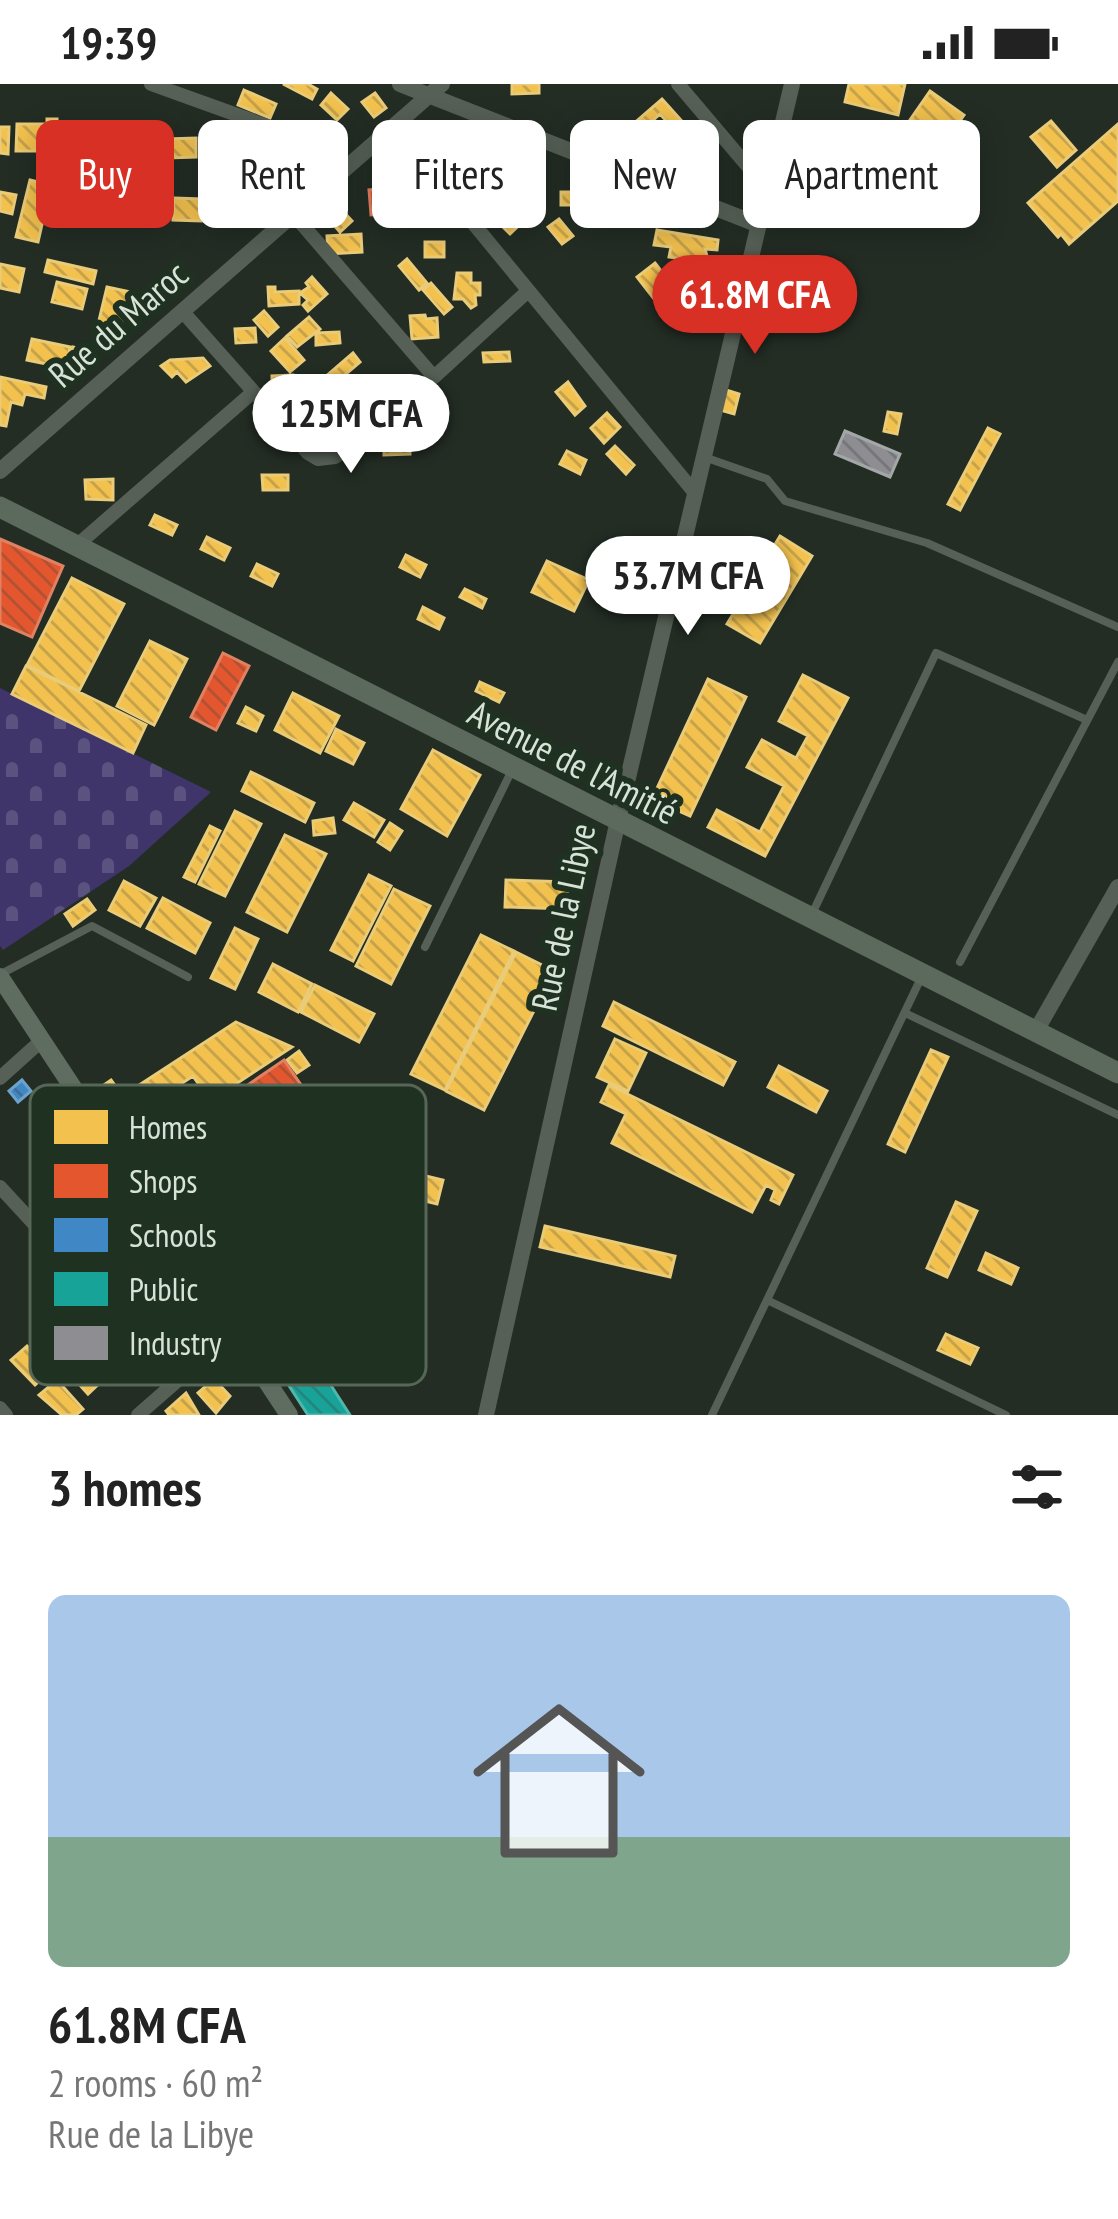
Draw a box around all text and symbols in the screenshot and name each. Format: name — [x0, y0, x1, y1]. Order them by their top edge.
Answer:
text: 19:39 — [60, 13, 157, 71]
chip: Buy — [36, 120, 174, 228]
chip: Rent — [198, 120, 348, 228]
chip: Filters — [372, 120, 546, 228]
chip: New — [570, 120, 719, 228]
chip: Apartment — [743, 120, 980, 228]
street label: Rue du Maroc — [38, 250, 197, 397]
pin: 61.8M CFA — [618, 255, 892, 357]
text: 61.8M CFA — [679, 268, 831, 319]
pin: 125M CFA — [227, 374, 475, 476]
text: 125M CFA — [279, 387, 423, 438]
pin: 53.7M CFA — [551, 536, 825, 638]
text: 53.7M CFA — [612, 549, 764, 600]
street label: Avenue de l'Amitié — [461, 689, 686, 834]
street label: Rue de la Libye — [520, 819, 605, 1015]
legend — [30, 1085, 426, 1385]
text: Homes — [129, 1105, 207, 1148]
text: Shops — [129, 1159, 197, 1202]
text: Schools — [129, 1213, 217, 1256]
text: Public — [129, 1267, 198, 1310]
text: Industry — [129, 1321, 222, 1364]
text: 3 homes — [48, 1454, 202, 1520]
icon: filters — [1004, 1454, 1070, 1520]
icon: home — [451, 1673, 667, 1889]
text: 61.8M CFA — [48, 1991, 246, 2057]
text: 2 rooms · 60 m² — [48, 2057, 263, 2108]
text: Rue de la Libye — [48, 2108, 254, 2159]

